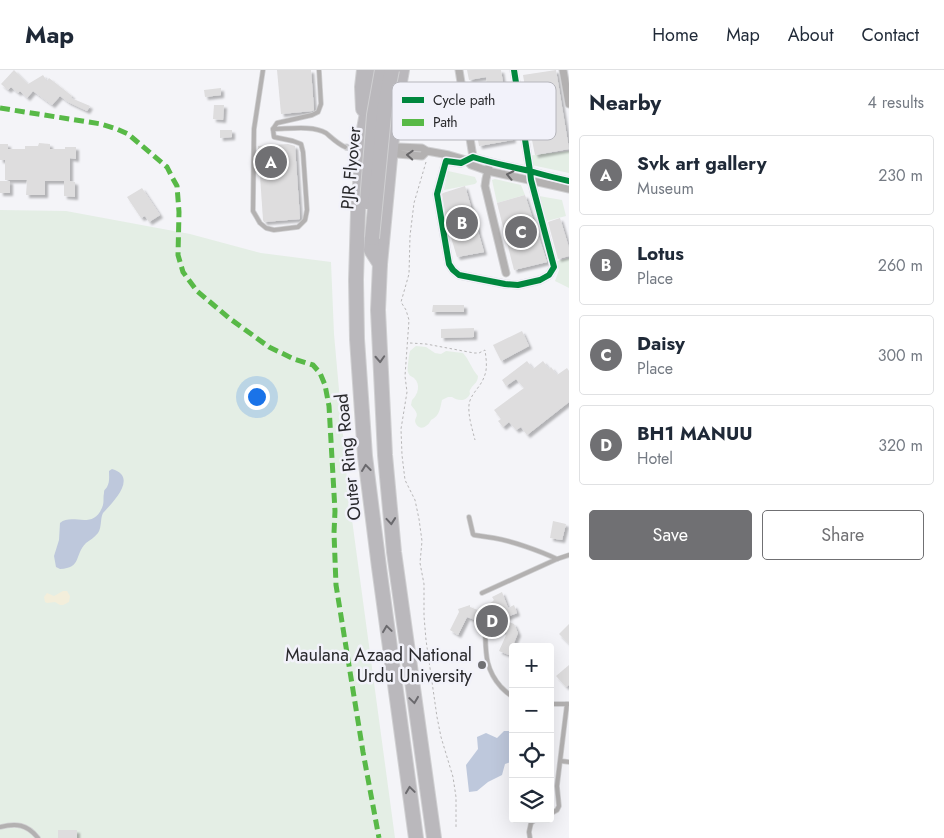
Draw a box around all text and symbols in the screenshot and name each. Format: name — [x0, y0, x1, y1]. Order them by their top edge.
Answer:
text: Map — [25, 17, 74, 52]
text: Home — [652, 22, 698, 48]
text: Map — [726, 22, 760, 48]
text: About — [788, 22, 833, 48]
text: Contact — [861, 22, 919, 48]
legend — [392, 82, 556, 140]
text: Nearby — [589, 88, 661, 118]
text: Cycle path — [433, 90, 495, 110]
text: 4 results — [868, 91, 924, 114]
text: Path — [433, 112, 458, 132]
street label: PJR Flyover — [334, 125, 368, 211]
pin: A — [255, 143, 287, 181]
one-way arrow — [406, 149, 414, 160]
text: Svk art gallery — [637, 150, 767, 177]
text: A — [600, 164, 612, 187]
text: 230 m — [878, 164, 923, 187]
one-way arrow — [505, 171, 514, 181]
text: Museum — [637, 177, 694, 200]
pin: B — [446, 204, 478, 242]
pin: C — [505, 213, 537, 251]
text: Lotus — [637, 240, 684, 267]
text: B — [601, 254, 611, 277]
text: 260 m — [878, 254, 923, 277]
text: Place — [637, 267, 673, 290]
text: Daisy — [637, 330, 685, 357]
text: C — [600, 344, 612, 367]
text: 300 m — [878, 344, 923, 367]
one-way arrow — [375, 355, 386, 363]
text: Place — [637, 357, 673, 380]
your location — [244, 384, 270, 410]
street label: Outer Ring Road — [328, 392, 368, 522]
text: BH1 MANUU — [637, 420, 753, 447]
text: D — [600, 434, 612, 457]
text: 320 m — [878, 434, 923, 457]
text: Hotel — [637, 447, 673, 470]
one-way arrow — [361, 463, 372, 471]
button: Save — [589, 510, 752, 560]
button: Share — [762, 510, 924, 560]
one-way arrow — [385, 517, 396, 525]
pin: D — [476, 602, 508, 640]
one-way arrow — [382, 624, 393, 632]
place label: Maulana Azaad National Urdu University — [285, 642, 472, 689]
map controls — [509, 643, 554, 823]
button: + — [509, 643, 554, 688]
marker: Maulana Azaad National Urdu University — [476, 659, 488, 671]
button: − — [509, 688, 554, 733]
one-way arrow — [409, 695, 419, 704]
button: locate — [509, 733, 554, 778]
button: layers — [509, 778, 554, 823]
one-way arrow — [405, 785, 415, 794]

